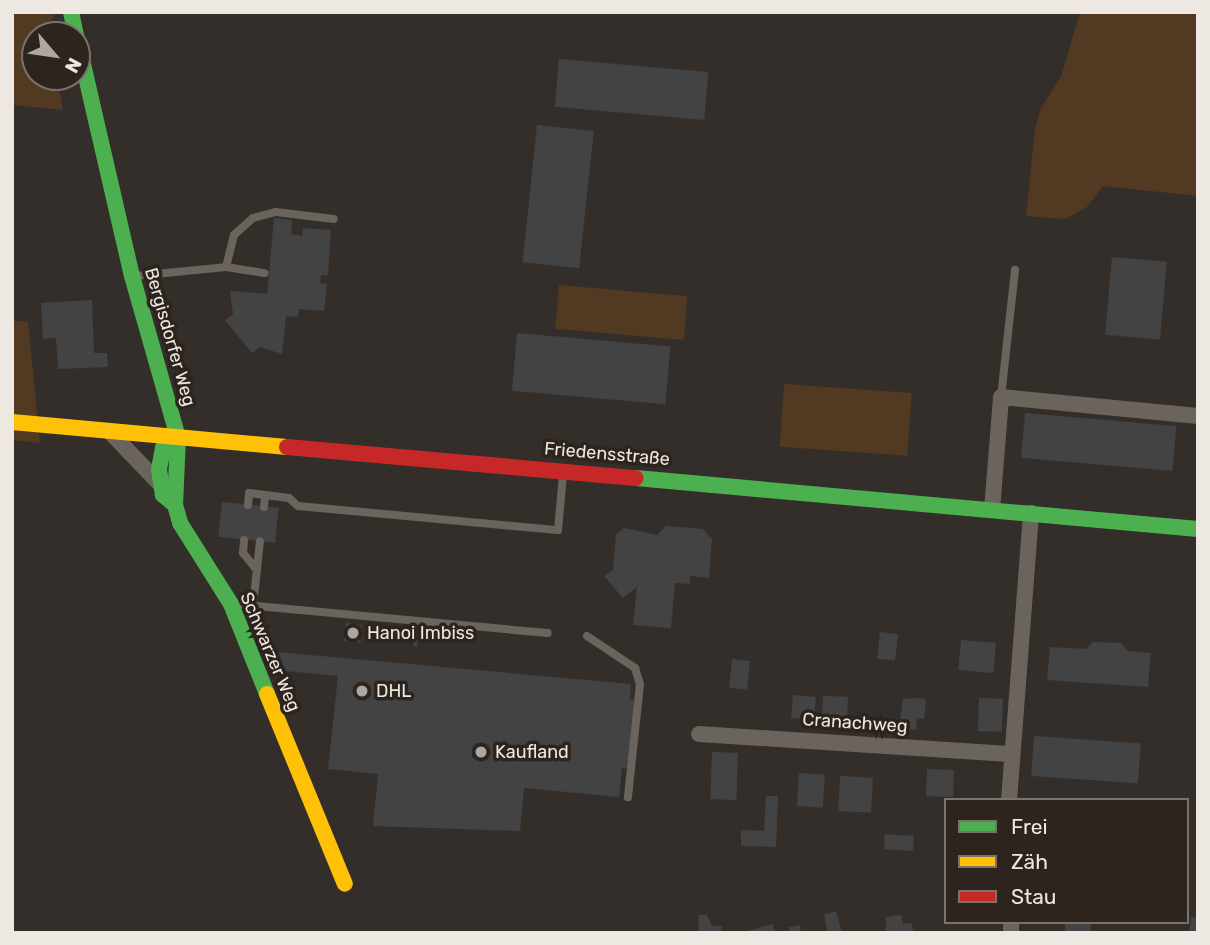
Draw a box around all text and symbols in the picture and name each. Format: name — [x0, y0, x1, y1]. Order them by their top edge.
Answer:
north arrow — [21, 21, 91, 91]
text: N — [60, 54, 86, 77]
street label: Bergisdorfer Weg — [140, 265, 200, 409]
street label: Friedensstraße — [543, 438, 671, 470]
street label: Schwarzer Weg — [235, 589, 305, 715]
place label: Hanoi Imbiss — [367, 622, 474, 644]
marker: Hanoi Imbiss — [345, 625, 361, 641]
place label: DHL — [376, 680, 411, 702]
marker: DHL — [354, 683, 370, 699]
street label: Cranachweg — [802, 709, 908, 737]
place label: Kaufland — [495, 741, 569, 763]
marker: Kaufland — [473, 744, 489, 760]
legend — [944, 798, 1189, 924]
text: Frei — [1011, 814, 1048, 839]
text: Zäh — [1011, 849, 1048, 874]
text: Stau — [1011, 884, 1057, 909]

